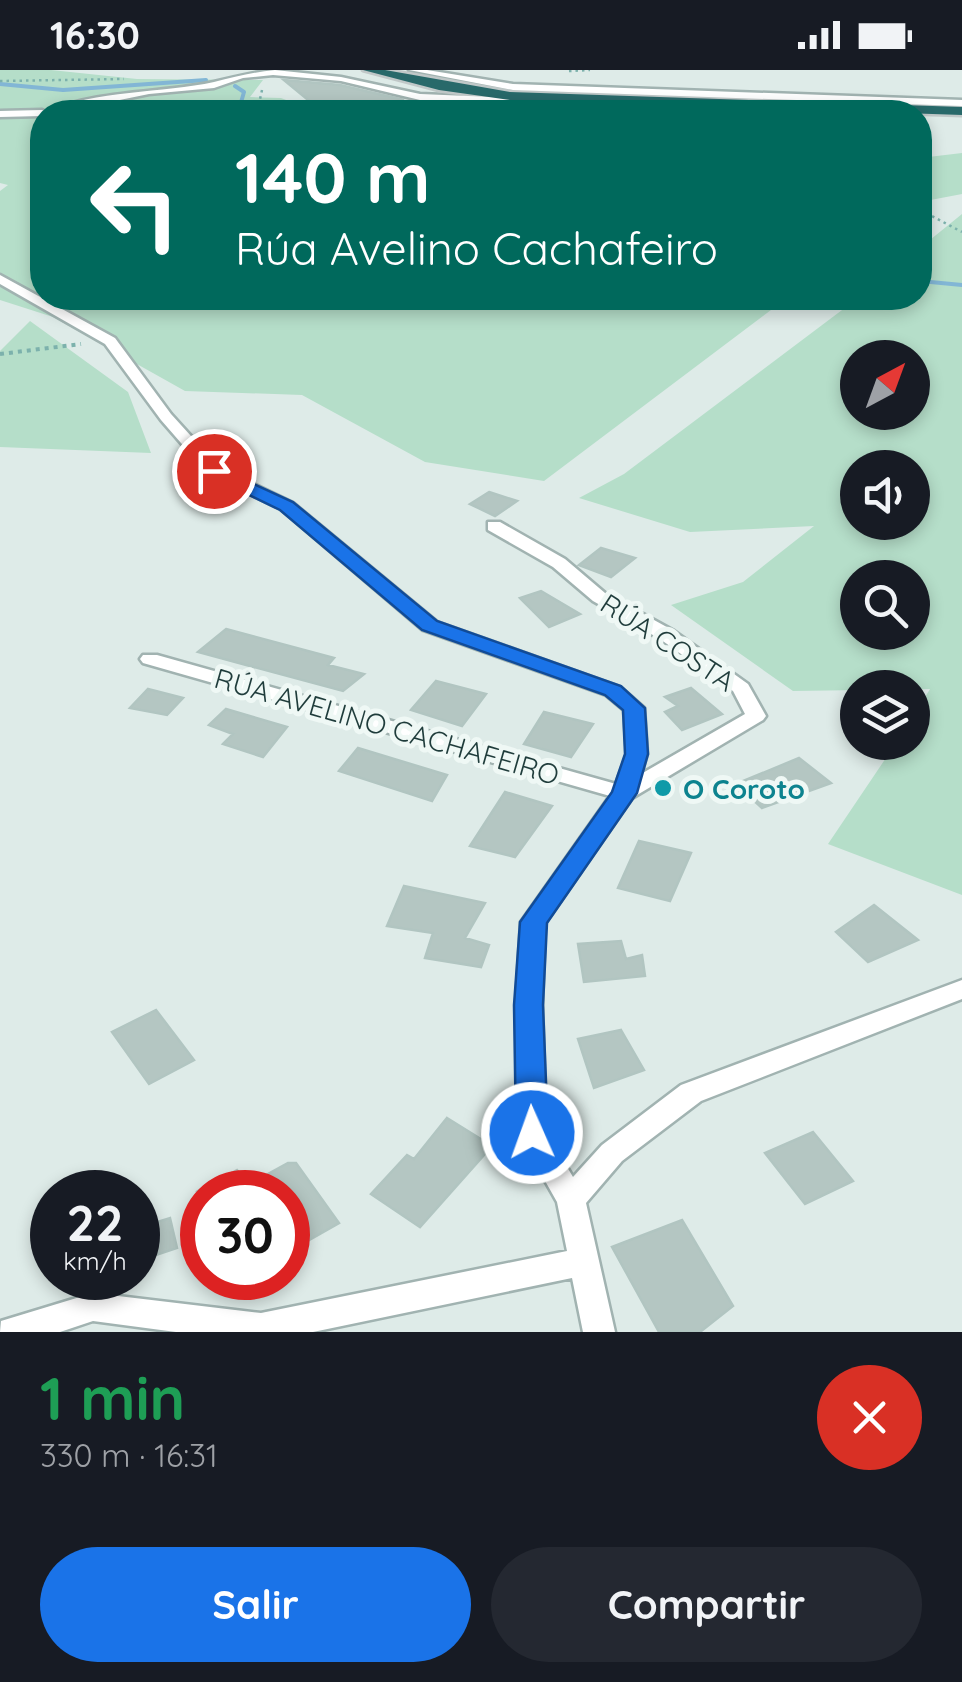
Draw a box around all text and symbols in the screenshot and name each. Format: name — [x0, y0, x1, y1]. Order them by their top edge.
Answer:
text: 16:30 — [50, 11, 140, 59]
text: 140 m — [235, 133, 431, 221]
icon: left — [70, 140, 200, 270]
text: Rúa Avelino Cachafeiro — [235, 220, 718, 276]
north arrow — [840, 340, 930, 430]
map controls — [840, 340, 930, 760]
pin — [172, 429, 257, 514]
icon: arrive — [187, 444, 242, 499]
button: sound — [840, 450, 930, 540]
button: search — [840, 560, 930, 650]
street label: RÚA COSTA — [594, 586, 742, 698]
street label: RÚA AVELINO CACHAFEIRO — [211, 660, 563, 792]
button: layers — [840, 670, 930, 760]
place label: O Coroto — [683, 771, 805, 806]
marker: O Coroto — [652, 777, 674, 799]
position arrow — [480, 1081, 584, 1185]
speed limit sign: 30 — [180, 1170, 310, 1300]
text: 22 — [67, 1191, 123, 1254]
text: km/h — [63, 1245, 127, 1276]
text: 1 min — [40, 1360, 185, 1435]
button: close — [817, 1365, 922, 1470]
text: 330 m · 16:31 — [40, 1435, 218, 1475]
button: Salir — [40, 1547, 471, 1662]
button: Compartir — [491, 1547, 922, 1662]

